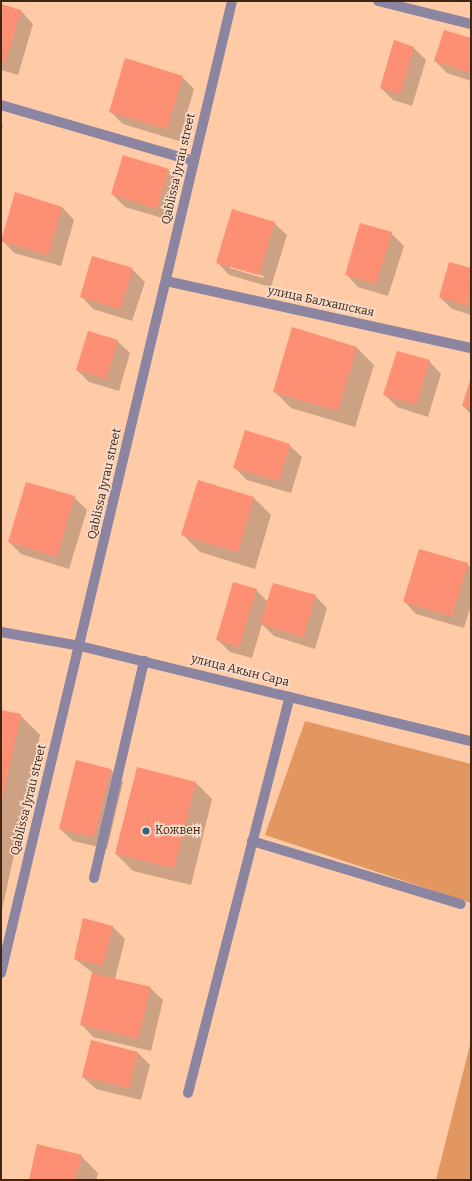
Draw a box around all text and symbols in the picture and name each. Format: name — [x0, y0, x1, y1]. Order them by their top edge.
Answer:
street label: Qablissa Jyrau street — [159, 112, 199, 226]
street label: улица Балхашская — [267, 284, 375, 320]
street label: Qablissa Jyrau street — [85, 427, 125, 541]
street label: улица Акын Сара — [189, 652, 291, 690]
street label: Qablissa Jyrau street — [8, 743, 50, 857]
place label: Кожвен — [155, 824, 201, 838]
marker: Кожвен — [140, 825, 152, 837]

